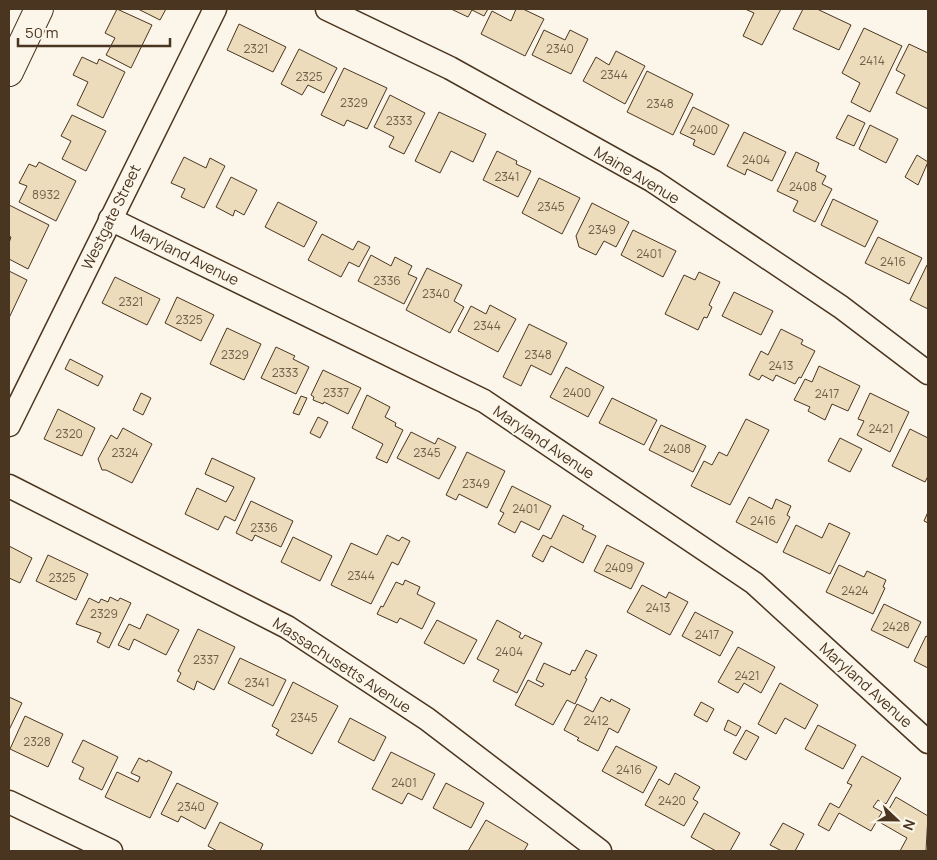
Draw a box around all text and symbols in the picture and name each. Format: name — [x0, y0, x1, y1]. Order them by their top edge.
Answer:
scale bar — [18, 15, 170, 47]
text: 50 m — [25, 22, 59, 43]
house number: 2321 — [244, 40, 269, 57]
house number: 2340 — [546, 40, 574, 57]
house number: 2414 — [859, 52, 885, 69]
house number: 2344 — [600, 66, 628, 83]
house number: 2325 — [295, 68, 323, 85]
house number: 2329 — [340, 94, 368, 111]
house number: 2348 — [646, 95, 674, 112]
house number: 2333 — [386, 112, 412, 129]
house number: 2400 — [690, 121, 718, 138]
street label: Maine Avenue — [590, 141, 684, 209]
house number: 2404 — [742, 151, 770, 168]
street label: Westgate Street — [76, 161, 146, 273]
house number: 2341 — [494, 168, 520, 185]
house number: 2408 — [789, 178, 817, 195]
house number: 8932 — [32, 186, 60, 203]
house number: 2345 — [537, 198, 565, 215]
street label: Maryland Avenue — [127, 220, 243, 290]
house number: 2349 — [588, 221, 616, 238]
house number: 2401 — [636, 245, 662, 262]
house number: 2416 — [880, 253, 906, 270]
house number: 2336 — [373, 272, 401, 289]
house number: 2340 — [422, 285, 450, 302]
house number: 2321 — [119, 293, 144, 310]
house number: 2325 — [175, 311, 203, 328]
house number: 2344 — [473, 317, 501, 334]
house number: 2329 — [221, 346, 249, 363]
house number: 2348 — [524, 346, 552, 363]
house number: 2413 — [769, 357, 794, 374]
house number: 2333 — [272, 364, 298, 381]
house number: 2337 — [323, 384, 349, 401]
house number: 2400 — [563, 384, 591, 401]
house number: 2417 — [815, 385, 839, 402]
street label: Maryland Avenue — [489, 400, 599, 484]
house number: 2421 — [868, 420, 894, 437]
house number: 2320 — [55, 425, 83, 442]
house number: 2408 — [663, 440, 691, 457]
house number: 2324 — [111, 444, 139, 461]
house number: 2345 — [413, 444, 441, 461]
house number: 2349 — [462, 475, 490, 492]
house number: 2401 — [512, 500, 538, 517]
house number: 2416 — [750, 512, 776, 529]
house number: 2336 — [250, 519, 278, 536]
house number: 2409 — [605, 559, 633, 576]
house number: 2344 — [347, 567, 375, 584]
house number: 2325 — [48, 569, 76, 586]
house number: 2424 — [841, 582, 869, 599]
house number: 2413 — [646, 599, 671, 616]
house number: 2329 — [90, 605, 118, 622]
street label: Massachusetts Avenue — [269, 612, 415, 718]
house number: 2428 — [882, 618, 910, 635]
house number: 2417 — [695, 626, 719, 643]
street label: Maryland Avenue — [815, 638, 917, 732]
house number: 2404 — [495, 643, 523, 660]
house number: 2337 — [193, 651, 219, 668]
house number: 2421 — [734, 667, 760, 684]
house number: 2341 — [244, 674, 270, 691]
house number: 2345 — [290, 709, 318, 726]
house number: 2412 — [583, 712, 609, 729]
house number: 2328 — [23, 733, 51, 750]
house number: 2416 — [616, 761, 642, 778]
house number: 2401 — [391, 774, 417, 791]
house number: 2420 — [658, 792, 686, 809]
north arrow — [872, 795, 922, 845]
house number: 2340 — [177, 798, 205, 815]
text: N — [899, 817, 920, 833]

